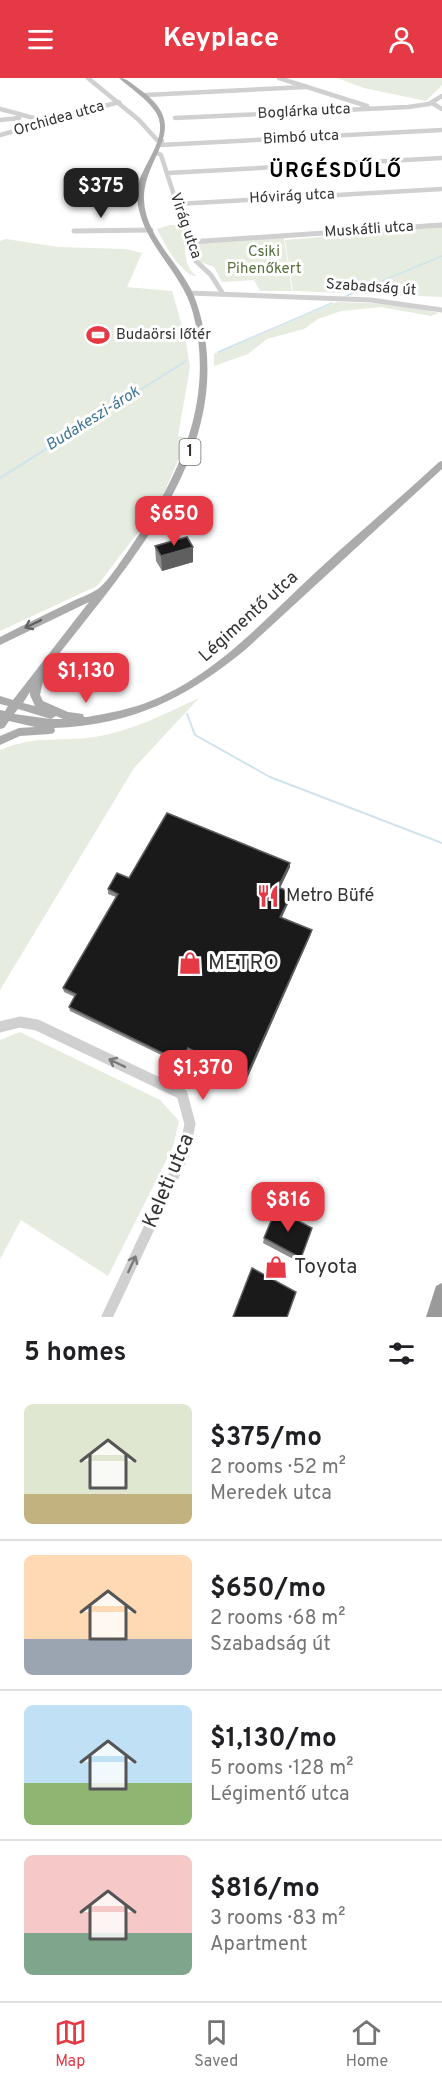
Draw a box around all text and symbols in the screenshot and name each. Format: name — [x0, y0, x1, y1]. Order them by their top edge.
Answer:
text: Keyplace — [163, 22, 279, 56]
icon: menu — [24, 23, 57, 56]
icon: person — [385, 23, 418, 56]
street label: Orchidea utca — [12, 97, 106, 141]
street label: Boglárka utca — [257, 100, 351, 124]
street label: Bimbó utca — [262, 127, 340, 149]
district label: ÜRGÉSDŰLŐ — [269, 157, 403, 185]
pin: $375 — [65, 168, 137, 219]
text: $375 — [78, 174, 124, 200]
street label: Hóvirág utca — [249, 185, 335, 209]
street label: Virág utca — [165, 191, 205, 261]
street label: Muskátli utca — [324, 217, 414, 243]
park label: Csiki Pihenőkert — [227, 243, 301, 279]
street label: Szabadság út — [325, 275, 417, 301]
sports icon: Budaörsi lőtér — [85, 322, 111, 348]
place label: Budaörsi lőtér — [116, 326, 211, 345]
water label: Budakeszi-árok — [42, 382, 144, 456]
road number: 1 — [180, 439, 201, 465]
pin: $650 — [138, 496, 210, 547]
text: $650 — [149, 502, 199, 528]
street label: Légimentő utca — [195, 566, 303, 668]
one-way arrow — [25, 619, 43, 631]
pin: $1,130 — [37, 653, 135, 704]
text: $1,130 — [57, 659, 115, 685]
restaurant icon: Metro Büfé — [255, 883, 281, 909]
place label: Metro Büfé — [286, 885, 374, 908]
shop icon: METRO — [177, 950, 203, 976]
place label: METRO — [208, 950, 279, 977]
pin: $1,370 — [154, 1050, 252, 1101]
one-way arrow — [108, 1056, 126, 1068]
text: $1,370 — [173, 1056, 233, 1082]
street label: Keleti utca — [137, 1130, 201, 1232]
pin: $816 — [252, 1182, 324, 1233]
text: $816 — [266, 1188, 310, 1214]
shop icon: Toyota — [263, 1254, 289, 1280]
place label: Toyota — [294, 1254, 357, 1281]
one-way arrow — [126, 1256, 138, 1274]
text: 5 homes — [24, 1337, 126, 1370]
icon: filters — [385, 1337, 418, 1370]
text: $375/mo — [210, 1422, 322, 1455]
icon: home — [72, 1428, 144, 1500]
text: 2 rooms · 52 m² — [210, 1455, 346, 1481]
text: Meredek utca — [210, 1481, 332, 1507]
text: $650/mo — [210, 1573, 326, 1606]
icon: home — [72, 1579, 144, 1651]
text: 2 rooms · 68 m² — [210, 1606, 346, 1632]
text: Szabadság út — [210, 1632, 331, 1658]
text: $1,130/mo — [210, 1723, 337, 1756]
icon: home — [72, 1729, 144, 1801]
text: 5 rooms · 128 m² — [210, 1756, 353, 1782]
text: Légimentő utca — [210, 1782, 350, 1808]
text: $816/mo — [210, 1873, 320, 1906]
icon: home — [72, 1879, 144, 1951]
text: 3 rooms · 83 m² — [210, 1906, 345, 1932]
text: Apartment — [210, 1932, 308, 1958]
tab: Map — [54, 2016, 87, 2072]
tab: Saved — [194, 2016, 238, 2072]
tab: Home — [346, 2016, 388, 2072]

